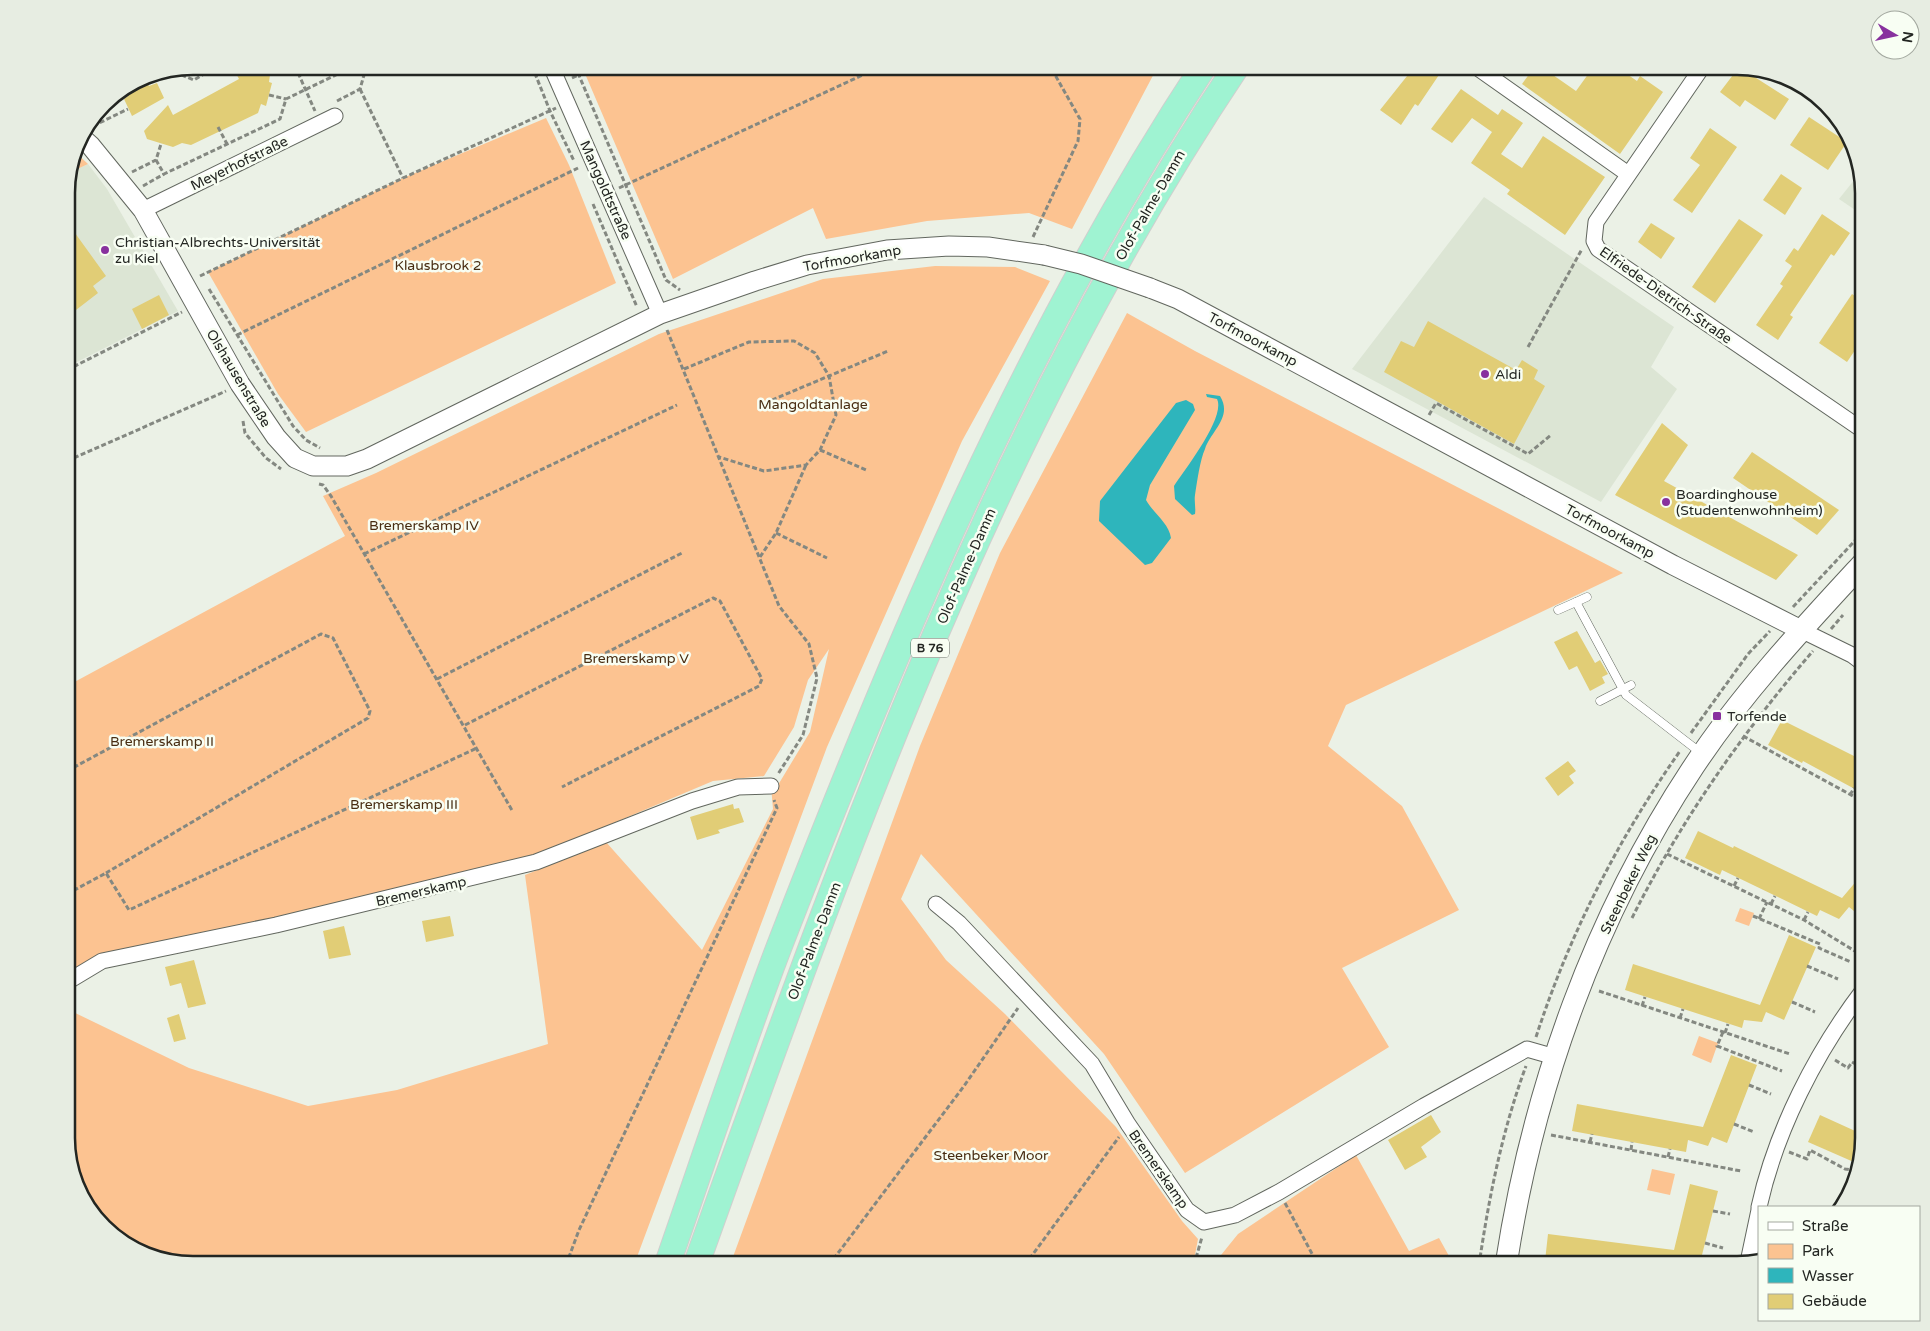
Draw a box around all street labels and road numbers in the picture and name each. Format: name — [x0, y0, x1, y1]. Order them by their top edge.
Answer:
street label: Meyerhofstraße — [188, 133, 291, 194]
street label: Mangoldtstraße — [576, 138, 635, 242]
street label: Olof-Palme-Damm — [1112, 147, 1189, 263]
street label: Torfmoorkamp — [802, 241, 903, 275]
street label: Elfriede-Dietrich-Straße — [1596, 243, 1735, 348]
street label: Torfmoorkamp — [1205, 309, 1301, 370]
street label: Olshausenstraße — [203, 326, 275, 430]
street label: Torfmoorkamp — [1562, 501, 1658, 562]
street label: Olof-Palme-Damm — [933, 506, 1000, 627]
road number: B 76 — [911, 638, 949, 658]
street label: Steenbeker Weg — [1597, 831, 1660, 937]
street label: Bremerskamp — [374, 873, 468, 910]
street label: Olof-Palme-Damm — [784, 880, 845, 1002]
street label: Bremerskamp — [1125, 1126, 1192, 1212]

